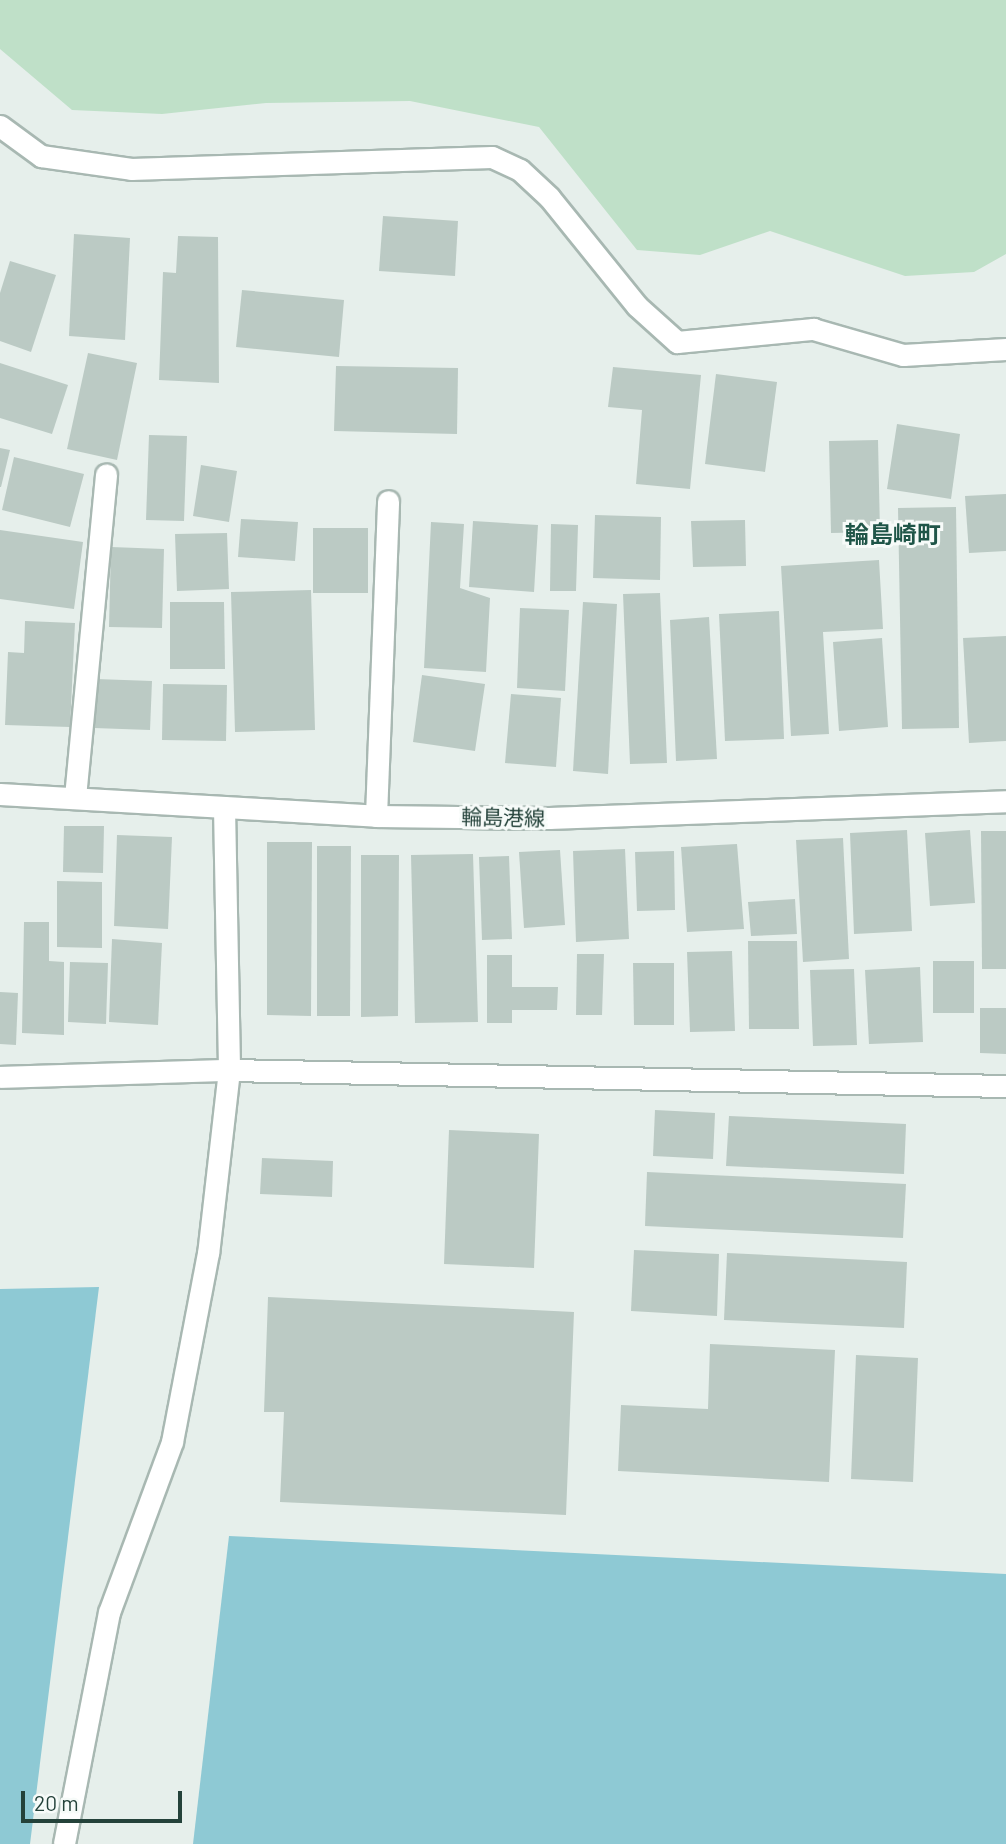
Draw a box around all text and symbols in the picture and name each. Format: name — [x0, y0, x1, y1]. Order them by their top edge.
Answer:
district label: 輪島崎町 — [845, 520, 941, 548]
street label: 輪島港線 — [461, 804, 545, 830]
scale bar — [24, 1778, 186, 1822]
text: 20 m — [34, 1790, 79, 1815]

